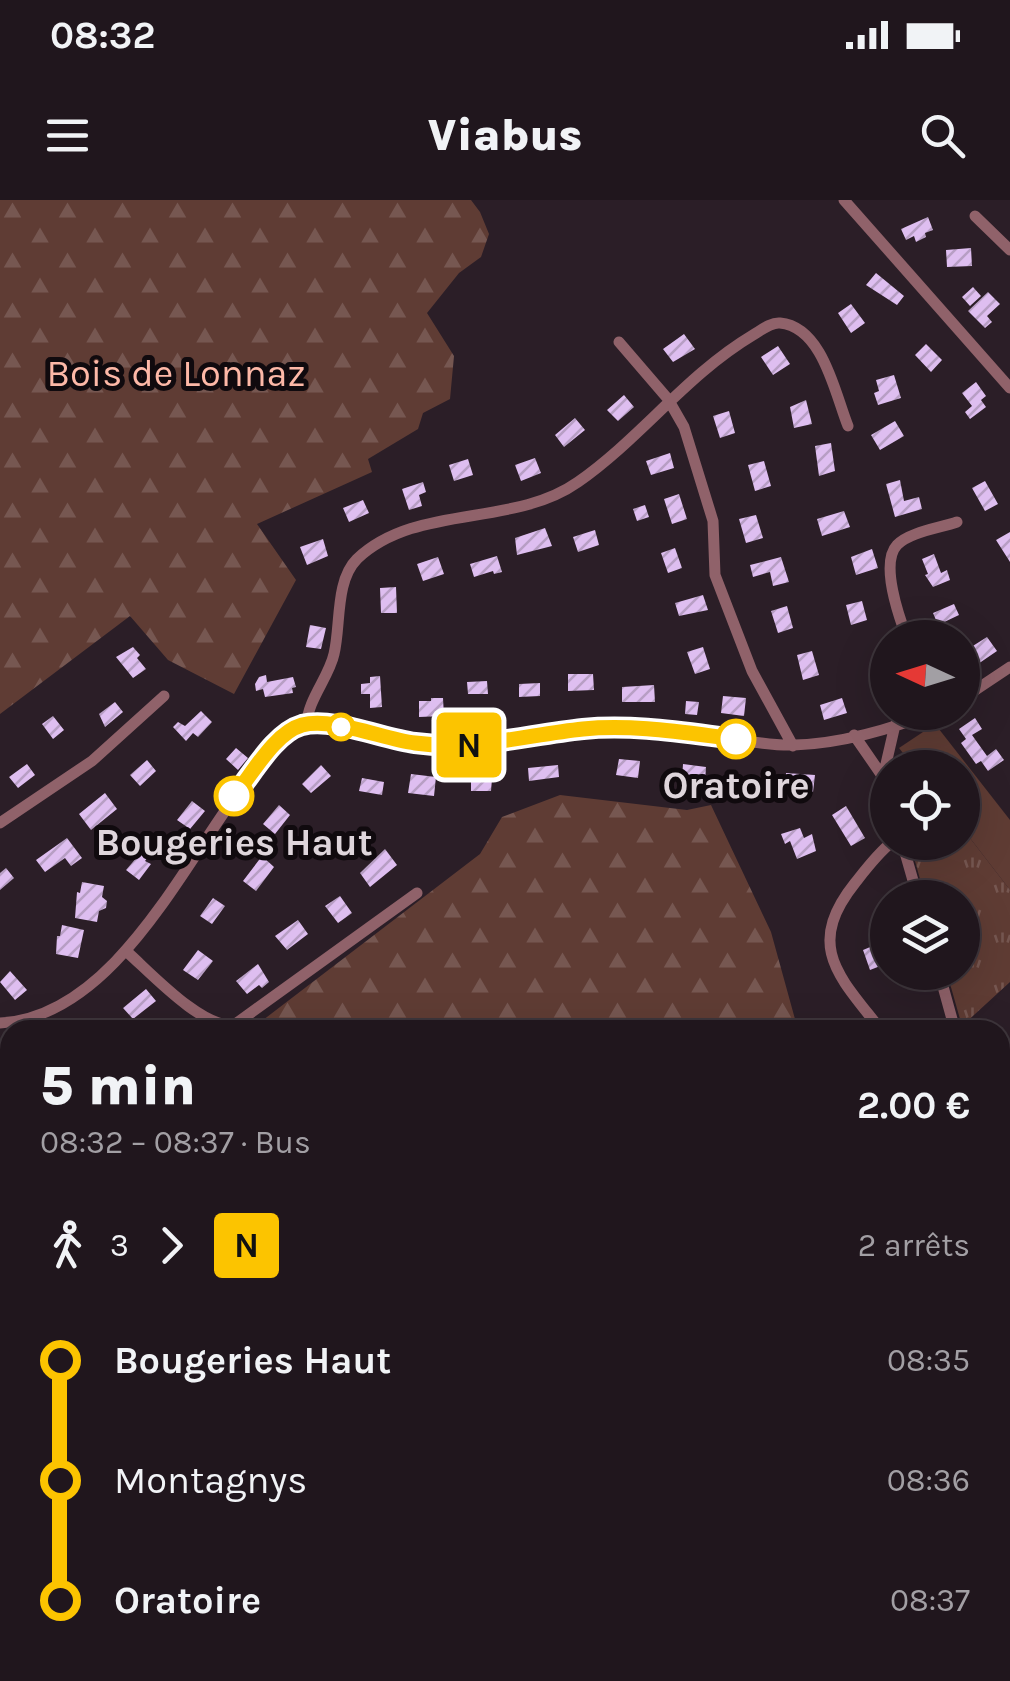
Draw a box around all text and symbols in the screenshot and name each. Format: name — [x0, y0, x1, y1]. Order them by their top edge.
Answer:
text: 08:32 — [50, 13, 155, 58]
icon: menu — [40, 108, 95, 163]
icon: search — [915, 108, 970, 163]
text: Viabus — [428, 109, 582, 161]
park label: Bois de Lonnaz — [46, 351, 306, 396]
north arrow — [870, 620, 980, 730]
map controls — [870, 620, 980, 990]
line badge: N — [436, 712, 502, 778]
unlabelled marker — [328, 714, 354, 740]
marker: Oratoire — [717, 720, 755, 758]
text: N — [456, 725, 482, 766]
button: locate — [870, 750, 980, 860]
place label: Oratoire — [662, 763, 810, 808]
marker: Bougeries Haut — [215, 777, 253, 815]
place label: Bougeries Haut — [95, 820, 373, 865]
button: layers — [870, 880, 980, 990]
text: 5 min — [40, 1054, 196, 1118]
text: 2.00 € — [857, 1083, 970, 1128]
text: 08:32 – 08:37 · Bus — [40, 1124, 311, 1161]
icon: walk — [40, 1218, 95, 1273]
icon: forward — [144, 1218, 199, 1273]
text: N — [234, 1225, 259, 1266]
text: 3 — [110, 1227, 129, 1264]
text: 2 arrêts — [858, 1227, 970, 1264]
text: Bougeries Haut — [114, 1338, 391, 1383]
text: 08:35 — [887, 1342, 970, 1379]
text: Montagnys — [114, 1458, 307, 1503]
text: 08:36 — [887, 1462, 970, 1499]
text: Oratoire — [114, 1578, 261, 1623]
text: 08:37 — [890, 1582, 970, 1619]

